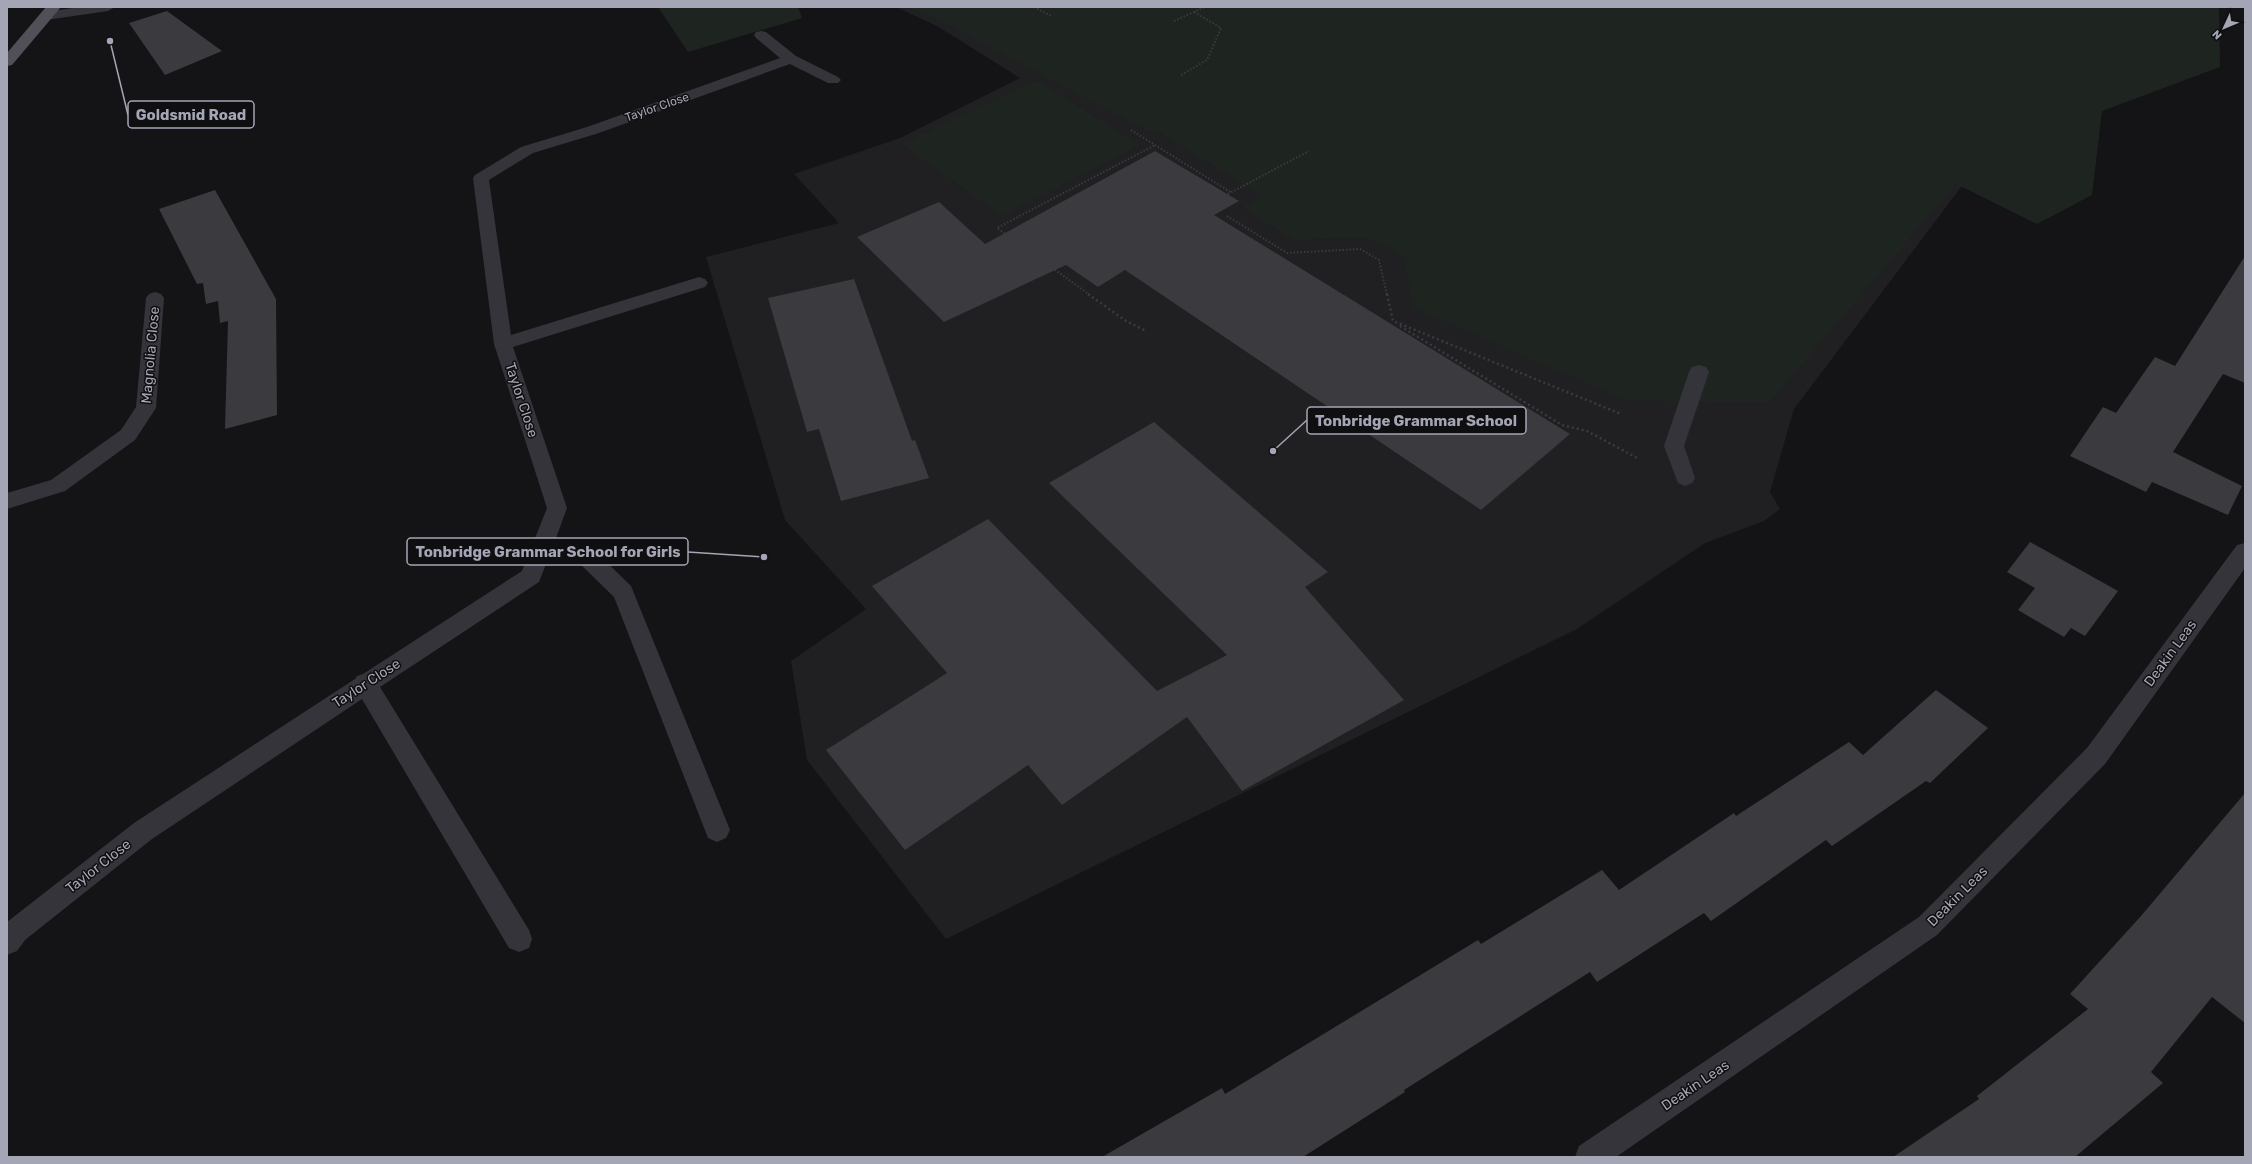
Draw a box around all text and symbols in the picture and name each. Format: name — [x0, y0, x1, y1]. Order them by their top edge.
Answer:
north arrow — [2204, 8, 2244, 48]
text: N — [2210, 27, 2225, 42]
street label: Taylor Close — [623, 89, 691, 124]
callout: Goldsmid Road — [128, 101, 254, 128]
text: Goldsmid Road — [136, 106, 246, 124]
street label: Magnolia Close — [138, 306, 163, 404]
street label: Taylor Close — [501, 361, 542, 440]
callout: Tonbridge Grammar School — [1307, 407, 1526, 434]
text: Tonbridge Grammar School — [1315, 412, 1517, 430]
callout: Tonbridge Grammar School for Girls — [407, 538, 688, 565]
text: Tonbridge Grammar School for Girls — [416, 543, 680, 561]
street label: Deakin Leas — [2141, 617, 2200, 690]
street label: Taylor Close — [329, 655, 404, 712]
street label: Taylor Close — [62, 836, 134, 897]
street label: Deakin Leas — [1924, 863, 1991, 930]
street label: Deakin Leas — [1658, 1057, 1732, 1114]

